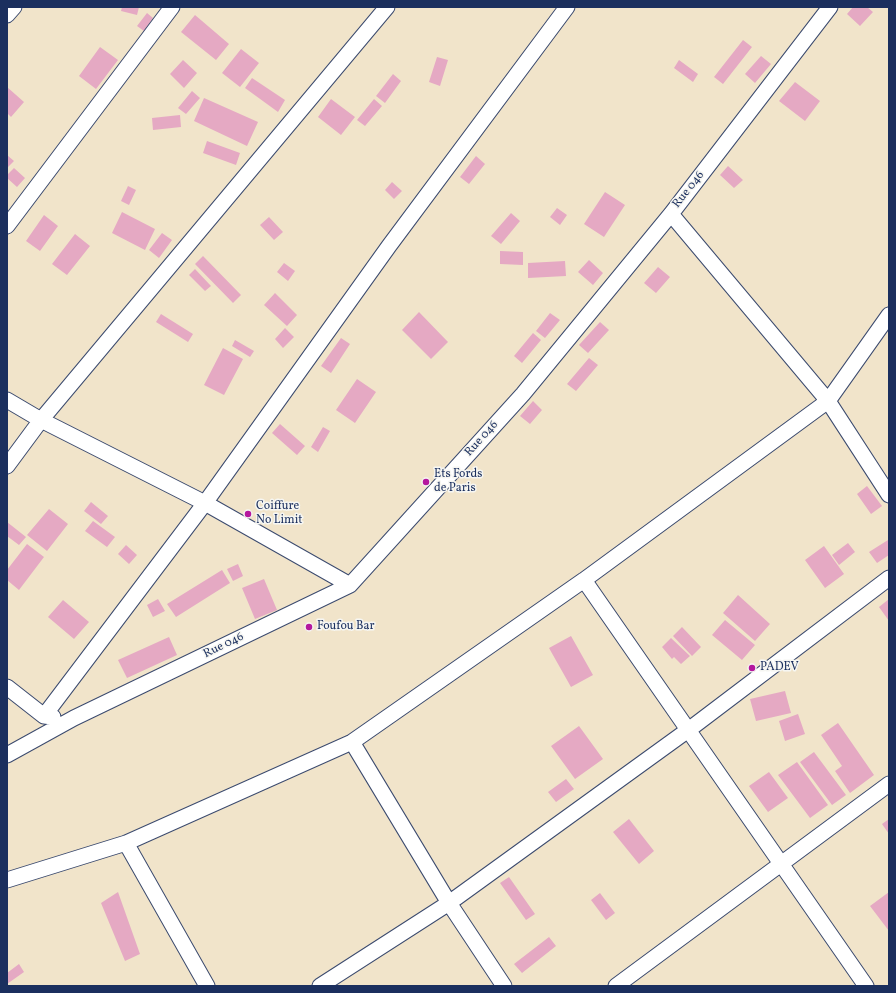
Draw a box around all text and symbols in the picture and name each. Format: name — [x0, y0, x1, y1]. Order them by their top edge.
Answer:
street label: Rue 046 — [670, 169, 708, 211]
street label: Rue 046 — [462, 418, 502, 460]
place label: Ets Fords de Paris — [434, 468, 482, 496]
marker: Ets Fords de Paris — [421, 477, 431, 487]
place label: Coiffure No Limit — [256, 500, 302, 528]
marker: Coiffure No Limit — [243, 509, 253, 519]
place label: Foufou Bar — [317, 620, 374, 634]
marker: Foufou Bar — [304, 622, 314, 632]
street label: Rue 046 — [201, 630, 247, 662]
place label: PADEV — [760, 661, 799, 675]
marker: PADEV — [747, 663, 757, 673]

